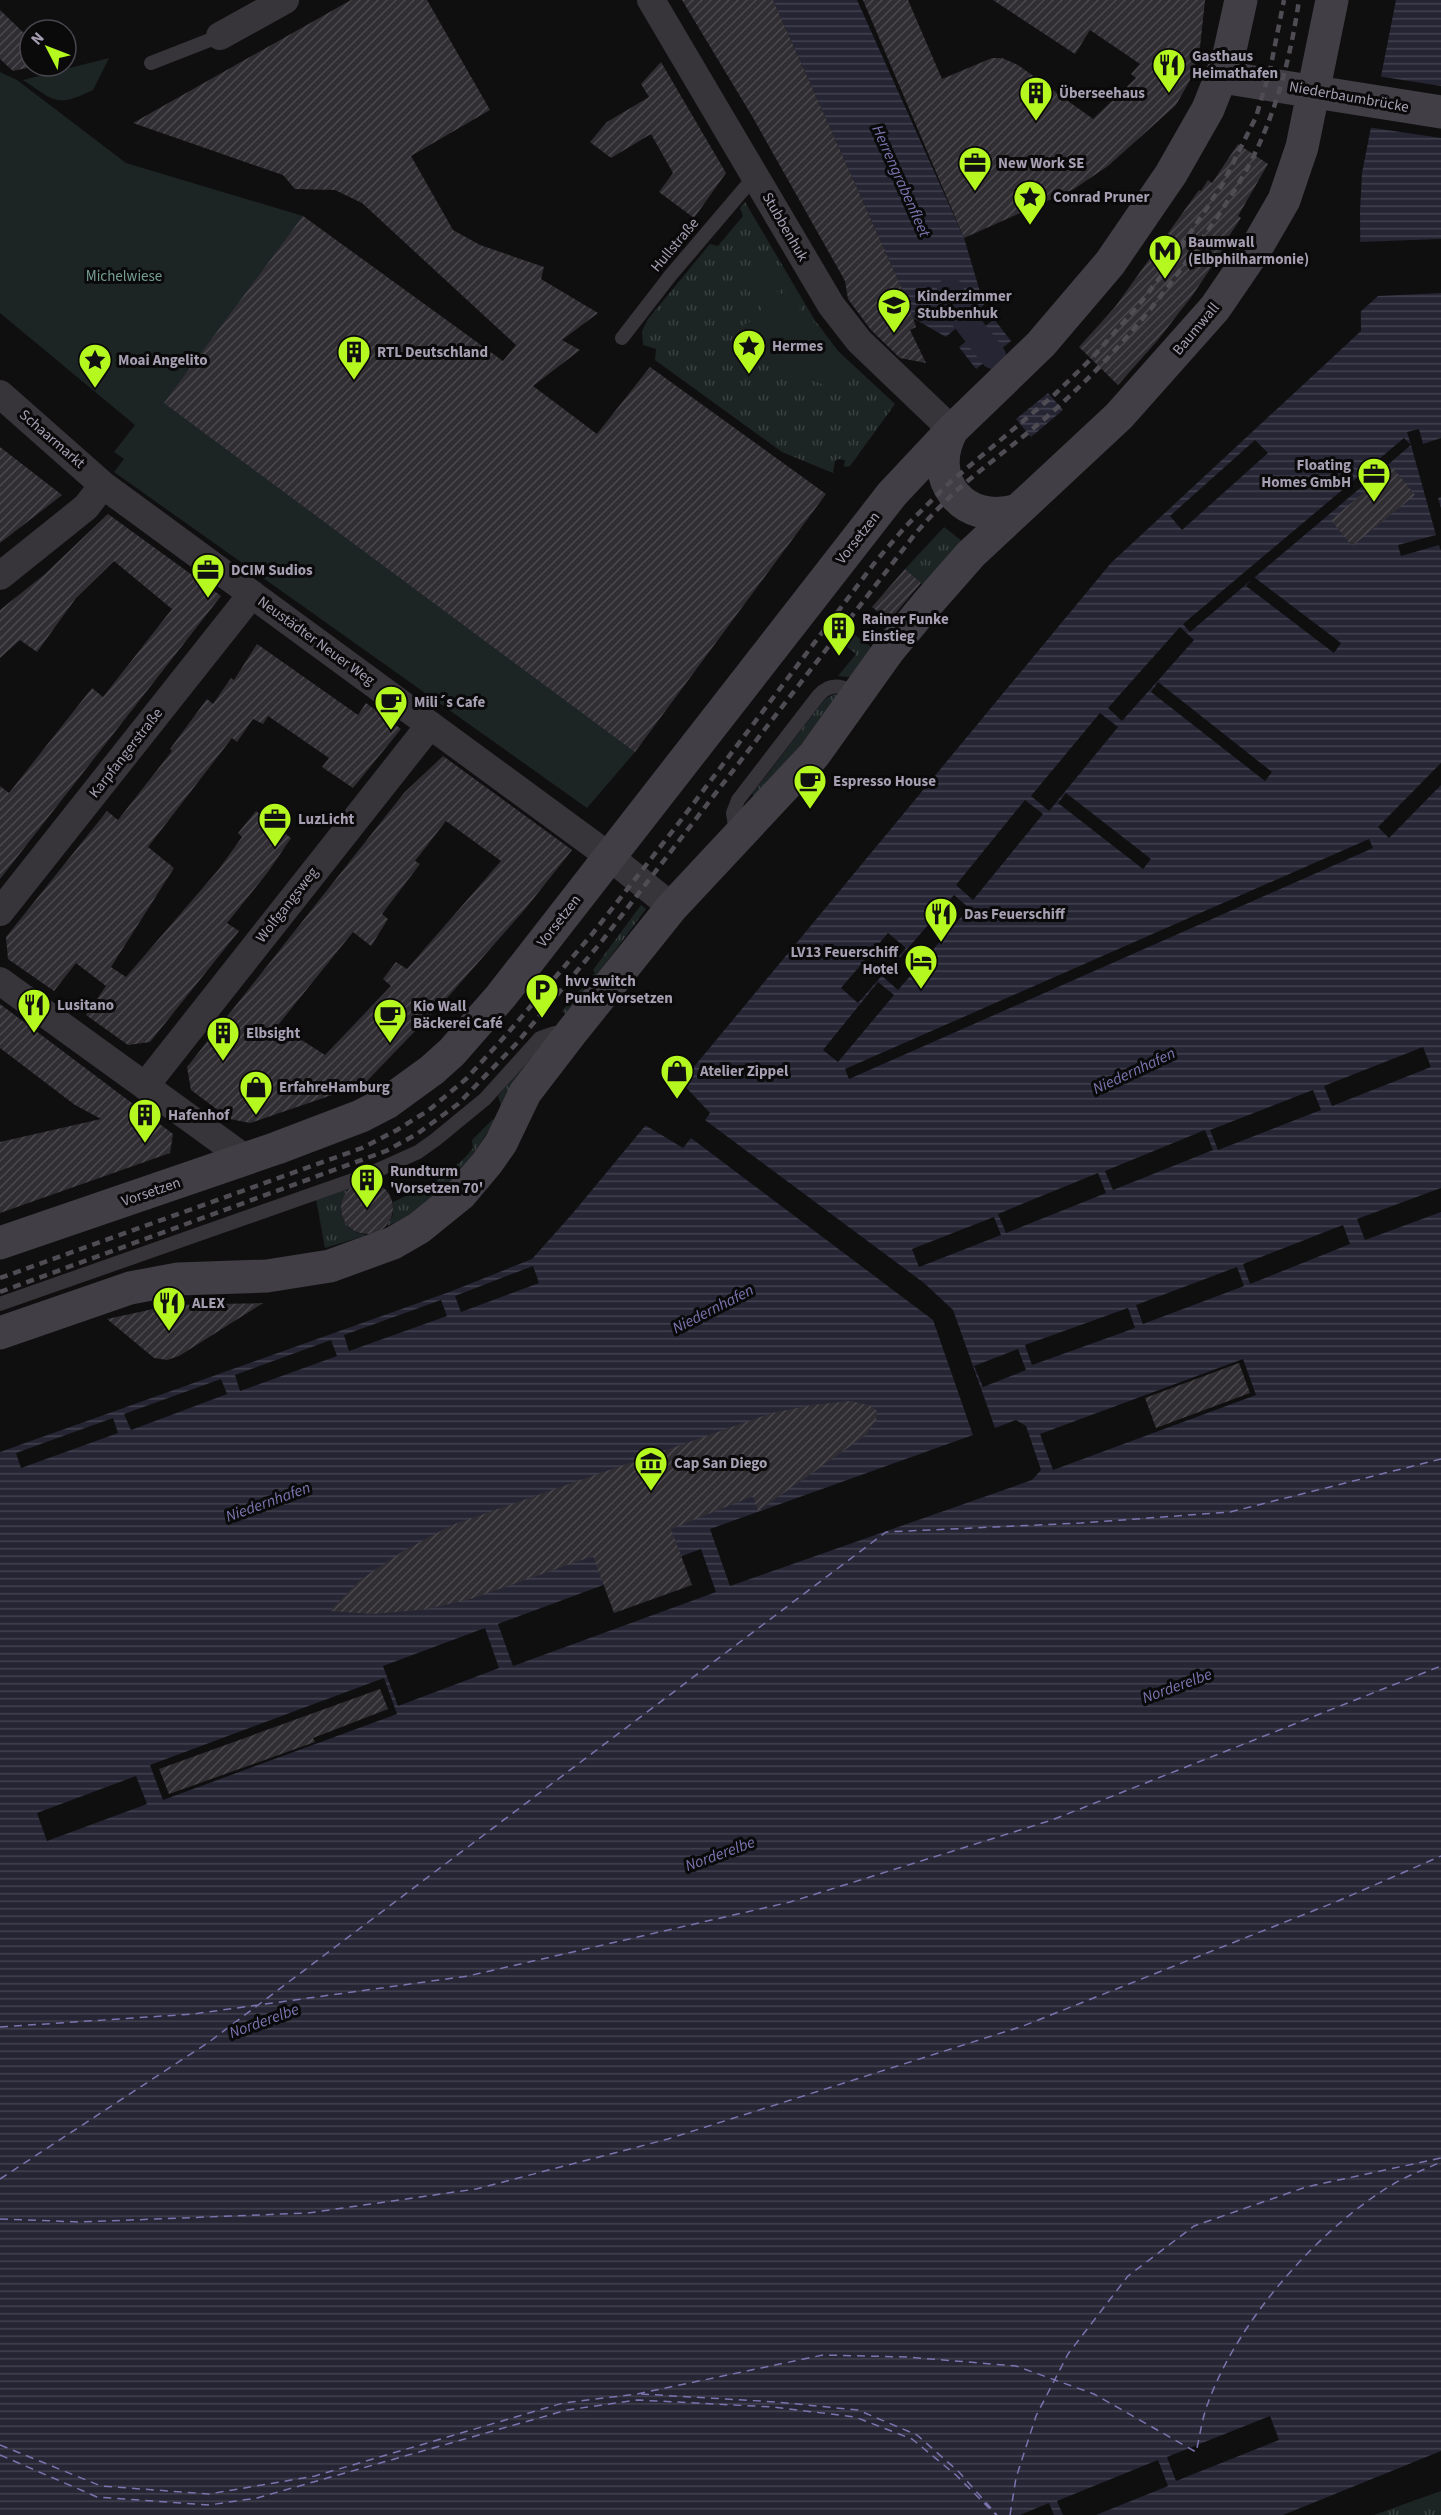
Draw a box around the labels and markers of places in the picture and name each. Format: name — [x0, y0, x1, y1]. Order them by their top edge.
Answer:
place label: Gasthaus Heimathafen — [1192, 46, 1278, 84]
restaurant icon: Gasthaus Heimathafen — [1151, 47, 1187, 94]
building icon: Überseehaus — [1018, 75, 1054, 122]
place label: Überseehaus — [1059, 83, 1145, 104]
office icon: New Work SE — [957, 145, 993, 192]
place label: New Work SE — [998, 153, 1085, 174]
place icon: Conrad Pruner — [1012, 179, 1048, 226]
place label: Conrad Pruner — [1053, 187, 1149, 208]
place label: Baumwall (Elbphilharmonie) — [1188, 232, 1309, 270]
metro station icon: Baumwall (Elbphilharmonie) — [1147, 233, 1183, 280]
place label: Kinderzimmer Stubbenhuk — [917, 286, 1012, 324]
school or university icon: Kinderzimmer Stubbenhuk — [876, 287, 912, 334]
place icon: Hermes — [731, 328, 767, 375]
building icon: RTL Deutschland — [336, 334, 372, 381]
place label: Hermes — [772, 336, 823, 357]
place icon: Moai Angelito — [77, 342, 113, 389]
place label: RTL Deutschland — [377, 342, 488, 363]
place label: Moai Angelito — [118, 350, 208, 371]
place label: Floating Homes GmbH — [1261, 455, 1351, 493]
office icon: Floating Homes GmbH — [1356, 456, 1392, 503]
office icon: DCIM Sudios — [190, 552, 226, 599]
place label: DCIM Sudios — [231, 560, 313, 581]
place label: Rainer Funke Einstieg — [862, 609, 949, 647]
building icon: Rainer Funke Einstieg — [821, 610, 857, 657]
cafe icon: Mili´s Cafe — [373, 684, 409, 731]
place label: Mili´s Cafe — [414, 692, 486, 713]
cafe icon: Espresso House — [792, 763, 828, 810]
place label: Espresso House — [833, 771, 936, 792]
office icon: LuzLicht — [257, 801, 293, 848]
place label: LuzLicht — [298, 809, 355, 830]
restaurant icon: Das Feuerschiff — [923, 896, 959, 943]
place label: Das Feuerschiff — [964, 904, 1066, 925]
place label: LV13 Feuerschiff Hotel — [791, 942, 899, 980]
hotel icon: LV13 Feuerschiff Hotel — [903, 943, 939, 990]
place label: hvv switch Punkt Vorsetzen — [565, 971, 673, 1009]
parking icon: hvv switch Punkt Vorsetzen — [524, 972, 560, 1019]
restaurant icon: Lusitano — [16, 987, 52, 1034]
place label: Lusitano — [57, 995, 114, 1016]
place label: Kio Wall Bäckerei Café — [413, 996, 503, 1034]
cafe icon: Kio Wall Bäckerei Café — [372, 997, 408, 1044]
building icon: Elbsight — [205, 1015, 241, 1062]
place label: Elbsight — [246, 1023, 300, 1044]
shop icon: Atelier Zippel — [659, 1053, 695, 1100]
place label: Atelier Zippel — [699, 1061, 789, 1082]
shop icon: ErfahreHamburg — [238, 1069, 274, 1116]
place label: ErfahreHamburg — [279, 1077, 390, 1098]
building icon: Hafenhof — [127, 1097, 163, 1144]
place label: Hafenhof — [168, 1105, 230, 1126]
place label: Rundturm 'Vorsetzen 70' — [390, 1161, 483, 1199]
building icon: Rundturm 'Vorsetzen 70' — [349, 1162, 385, 1209]
restaurant icon: ALEX — [151, 1285, 187, 1332]
place label: ALEX — [191, 1293, 226, 1314]
museum icon: Cap San Diego — [633, 1445, 669, 1492]
place label: Cap San Diego — [674, 1453, 767, 1474]

